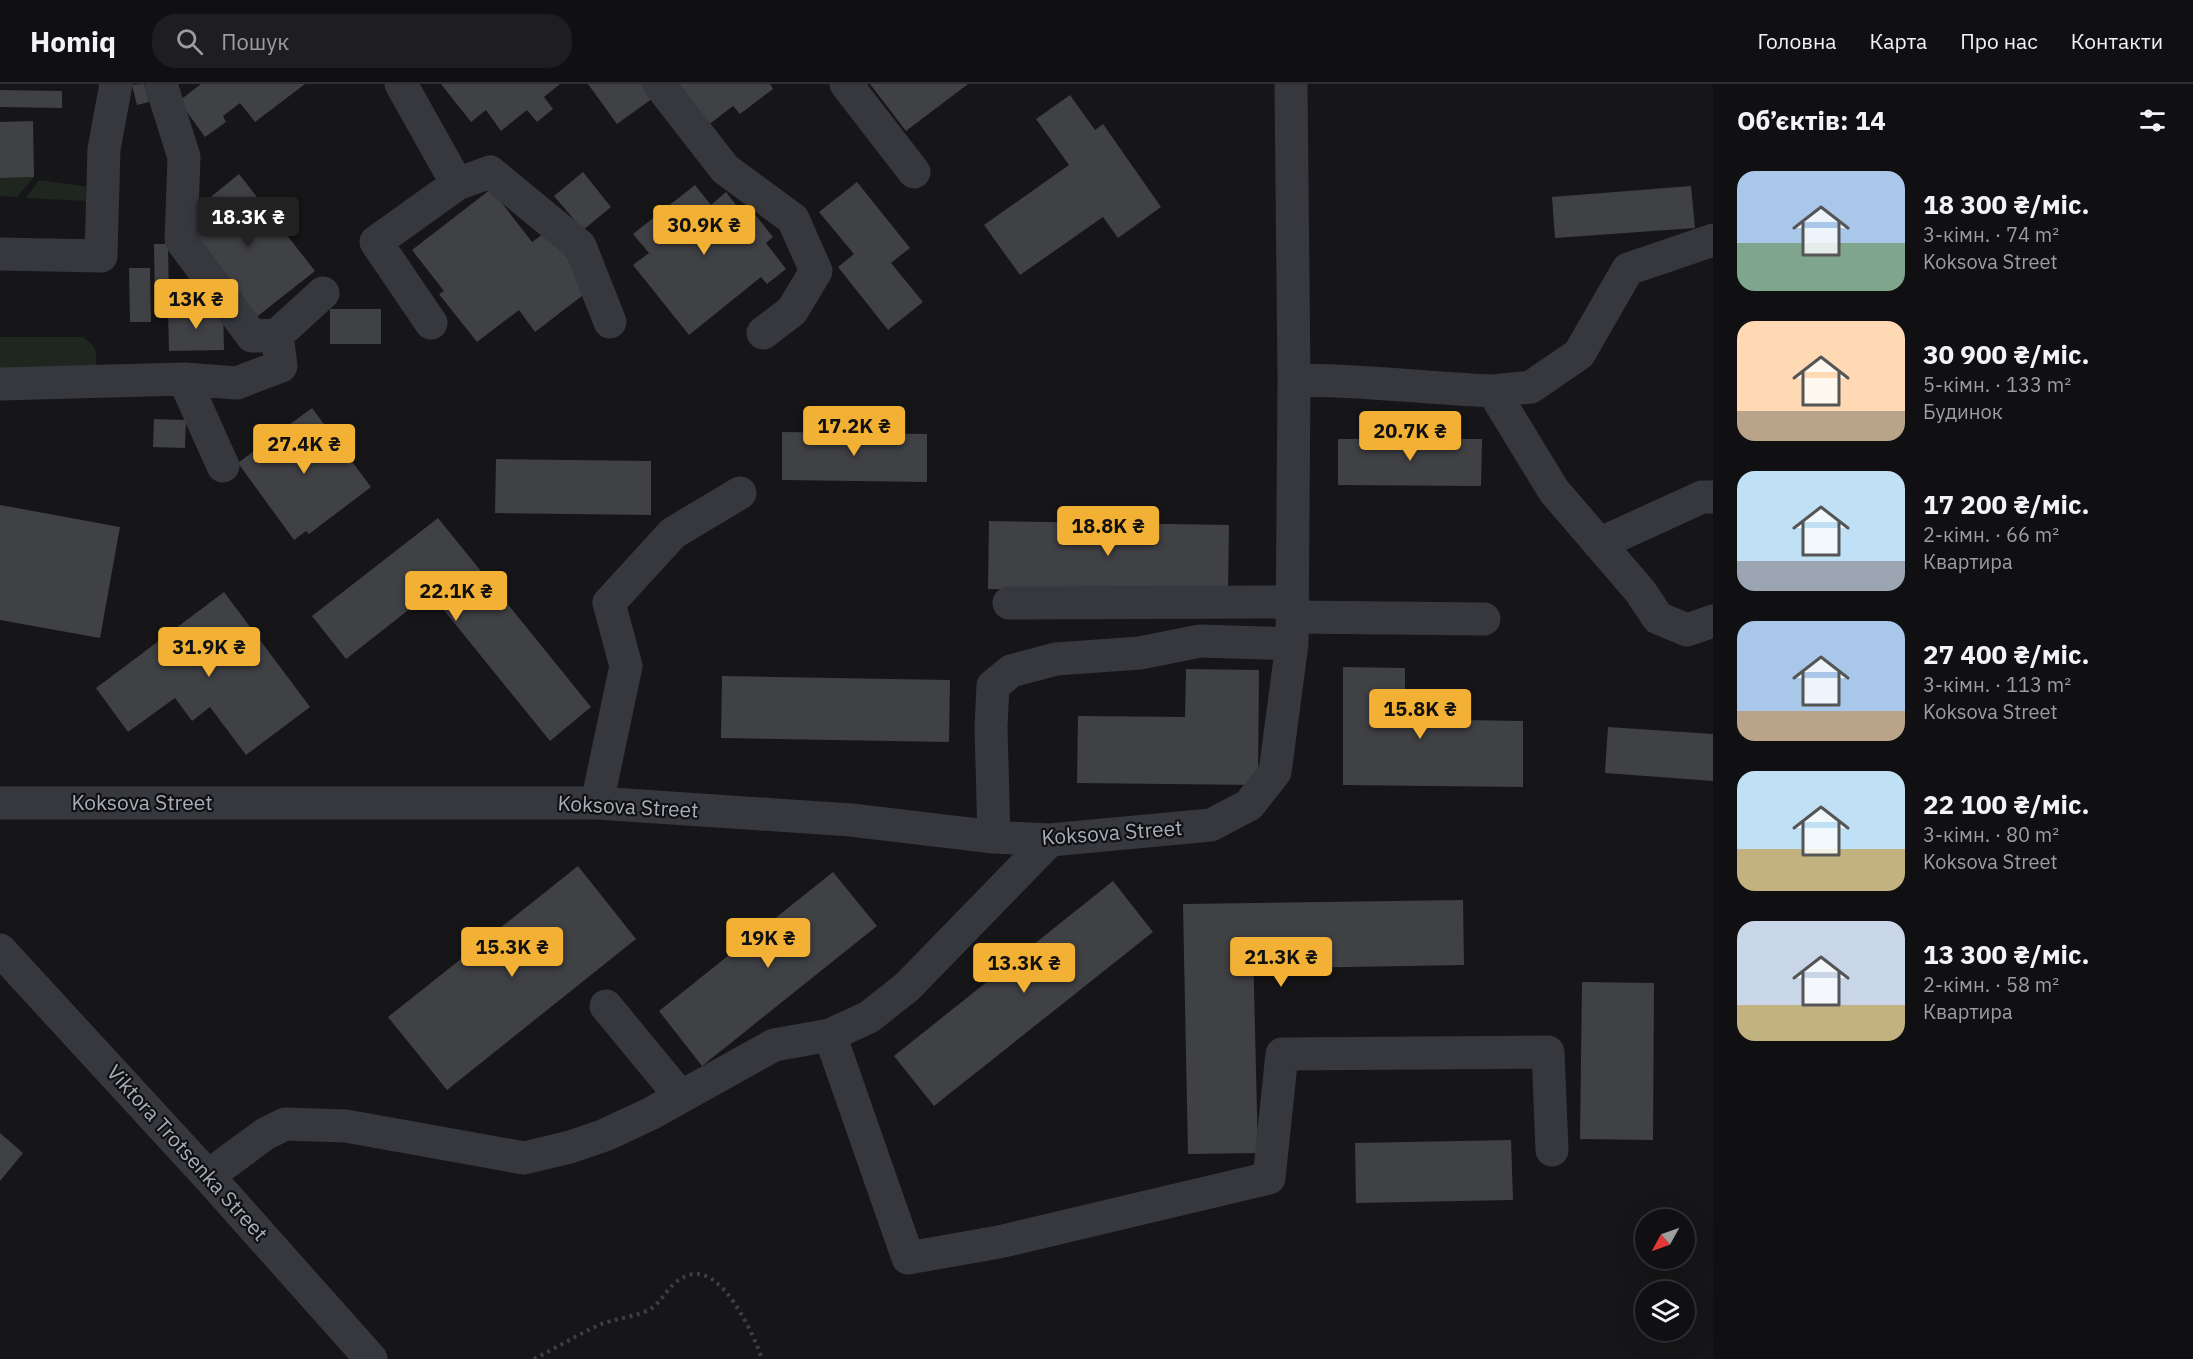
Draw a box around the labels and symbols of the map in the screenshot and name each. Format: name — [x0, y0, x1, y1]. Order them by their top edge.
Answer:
pin: 18.3K ₴ — [193, 197, 303, 248]
pin: 30.9K ₴ — [649, 205, 759, 256]
pin: 13K ₴ — [154, 279, 238, 330]
pin: 17.2K ₴ — [799, 406, 909, 457]
pin: 20.7K ₴ — [1355, 411, 1465, 462]
pin: 27.4K ₴ — [249, 424, 359, 475]
pin: 18.8K ₴ — [1053, 506, 1163, 557]
pin: 22.1K ₴ — [401, 571, 511, 622]
pin: 31.9K ₴ — [154, 627, 264, 678]
pin: 15.8K ₴ — [1365, 689, 1475, 740]
street label: Koksova Street — [71, 788, 213, 816]
street label: Koksova Street — [557, 788, 699, 824]
street label: Koksova Street — [1041, 813, 1183, 851]
pin: 19K ₴ — [726, 918, 810, 969]
pin: 15.3K ₴ — [457, 927, 567, 978]
pin: 21.3K ₴ — [1226, 937, 1336, 988]
pin: 13.3K ₴ — [969, 943, 1079, 994]
street label: Viktora Trotsenka Street — [101, 1058, 274, 1246]
north arrow — [1635, 1209, 1695, 1269]

